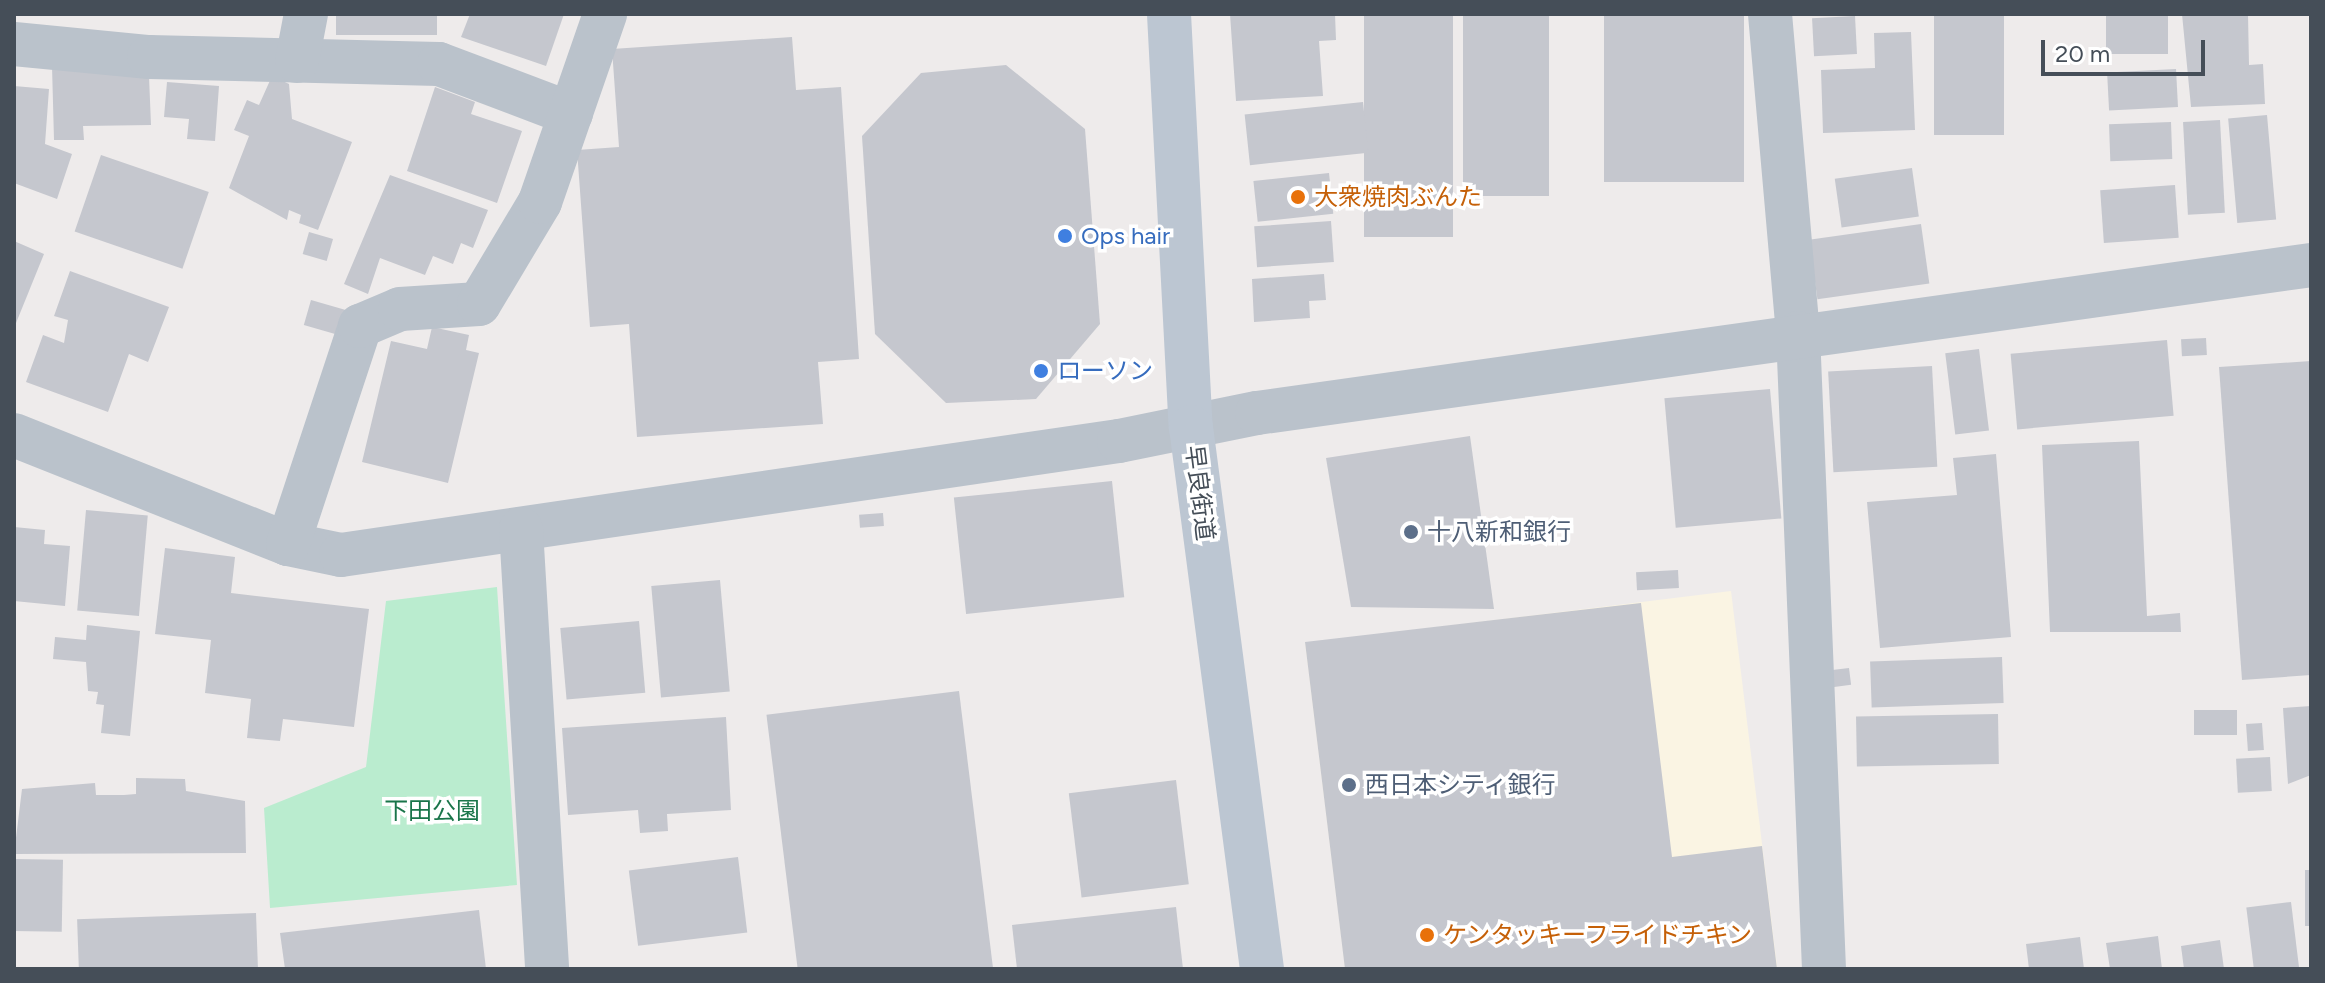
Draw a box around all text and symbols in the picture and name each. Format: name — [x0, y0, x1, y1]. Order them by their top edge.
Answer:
scale bar — [2045, 24, 2209, 74]
text: 20 m — [2055, 39, 2110, 68]
place label: 大衆焼肉ぶんた — [1314, 183, 1482, 211]
marker: 大衆焼肉ぶんた — [1289, 188, 1307, 206]
place label: Ops hair — [1081, 222, 1170, 250]
marker: Ops hair — [1056, 227, 1074, 245]
place label: ローソン — [1057, 357, 1153, 385]
marker: ローソン — [1032, 362, 1050, 380]
street label: 早良街道 — [1180, 444, 1220, 542]
place label: 十八新和銀行 — [1427, 518, 1571, 546]
marker: 十八新和銀行 — [1402, 523, 1420, 541]
place label: 西日本シティ銀行 — [1365, 771, 1557, 799]
marker: 西日本シティ銀行 — [1340, 776, 1358, 794]
park label: 下田公園 — [384, 797, 480, 825]
place label: ケンタッキーフライドチキン — [1443, 921, 1755, 949]
marker: ケンタッキーフライドチキン — [1418, 926, 1436, 944]

